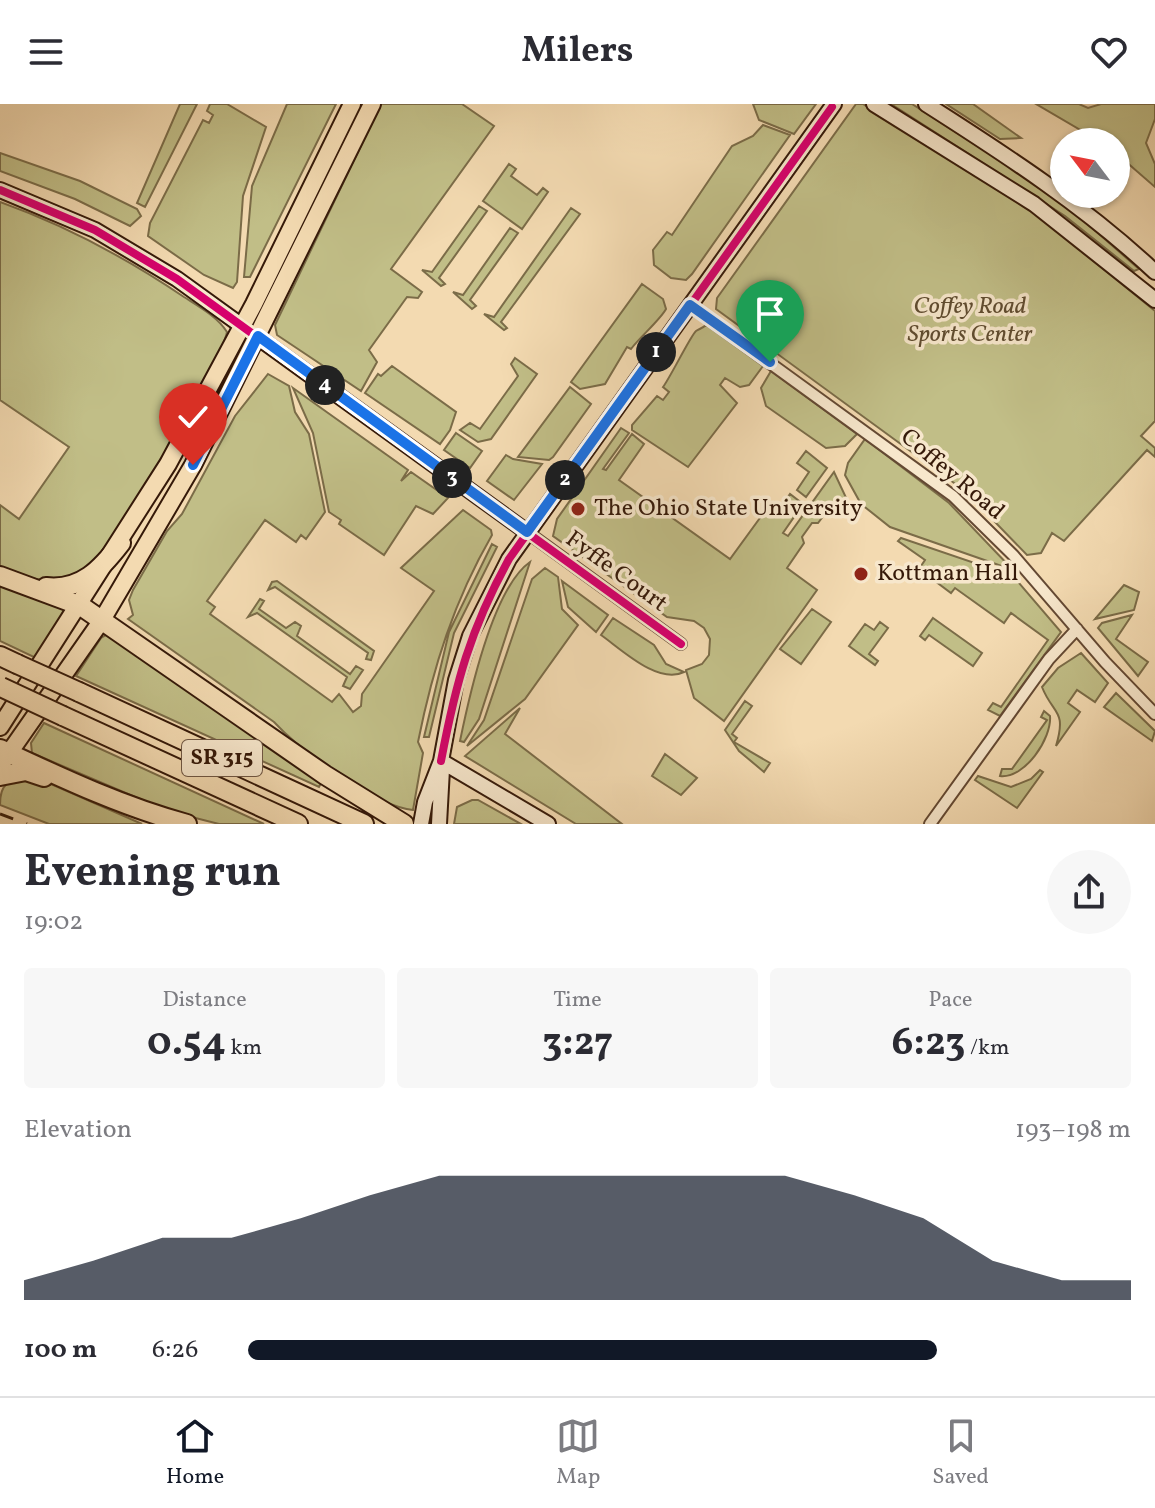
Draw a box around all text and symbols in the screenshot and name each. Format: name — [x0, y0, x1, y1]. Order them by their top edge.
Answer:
text: Milers — [522, 27, 633, 77]
icon: menu — [24, 30, 68, 74]
icon: heart — [1087, 30, 1131, 74]
north arrow — [1050, 128, 1130, 208]
map controls — [1050, 128, 1130, 208]
pin — [736, 280, 804, 362]
park label: Coffey Road Sports Center — [908, 290, 1033, 352]
icon: arrive — [748, 292, 792, 336]
pin: 1 — [636, 332, 676, 372]
text: 1 — [652, 336, 660, 367]
pin: 4 — [305, 365, 345, 405]
text: 4 — [318, 369, 332, 400]
pin — [159, 383, 227, 465]
icon: check — [171, 395, 215, 439]
street label: Coffey Road — [893, 421, 1011, 529]
pin: 3 — [432, 458, 472, 498]
pin: 2 — [545, 460, 585, 500]
text: 3 — [446, 462, 458, 493]
text: 2 — [559, 464, 571, 495]
place label: The Ohio State University — [594, 492, 863, 526]
marker: The Ohio State University — [569, 500, 587, 518]
street label: Fyffe Court — [558, 523, 674, 621]
place label: Kottman Hall — [877, 557, 1018, 591]
marker: Kottman Hall — [852, 565, 870, 583]
road number: SR 315 — [182, 740, 262, 776]
text: Evening run — [24, 843, 281, 904]
button: share — [1047, 850, 1131, 934]
text: 19:02 — [24, 904, 83, 940]
text: Distance — [162, 985, 247, 1016]
text: Time — [553, 985, 602, 1016]
text: Pace — [928, 985, 973, 1016]
text: 0.54 — [147, 1016, 226, 1072]
text: 3:27 — [542, 1016, 613, 1072]
text: 6:23 — [892, 1016, 966, 1072]
text: km — [226, 1033, 262, 1064]
text: /km — [966, 1033, 1009, 1064]
text: Elevation — [24, 1112, 132, 1148]
text: 193–198 m — [1015, 1112, 1131, 1148]
text: 100 m — [24, 1332, 97, 1368]
text: 6:26 — [152, 1332, 198, 1368]
tab: Home — [166, 1414, 224, 1493]
tab: Map — [556, 1414, 600, 1493]
tab: Saved — [932, 1414, 989, 1493]

